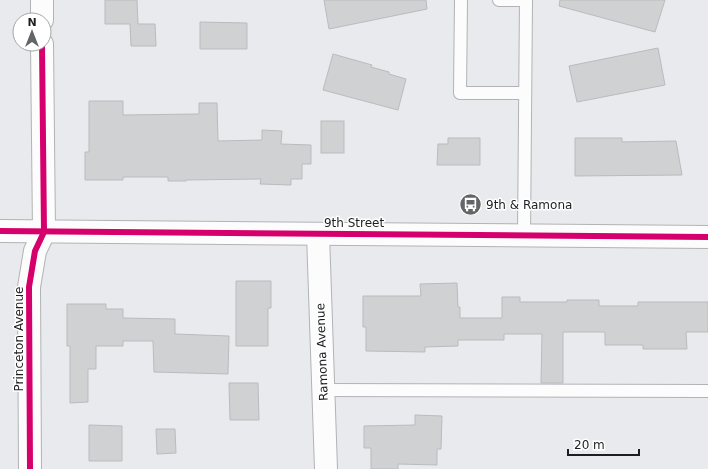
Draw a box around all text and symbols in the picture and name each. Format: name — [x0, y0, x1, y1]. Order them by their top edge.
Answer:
north arrow — [12, 12, 52, 52]
text: N — [27, 16, 37, 29]
bus stop icon: 9th & Ramona — [458, 192, 484, 218]
place label: 9th & Ramona — [486, 198, 572, 212]
street label: 9th Street — [324, 216, 384, 230]
street label: Princeton Avenue — [12, 287, 26, 391]
street label: Ramona Avenue — [313, 303, 331, 401]
scale bar — [568, 431, 639, 457]
text: 20 m — [574, 438, 605, 452]

